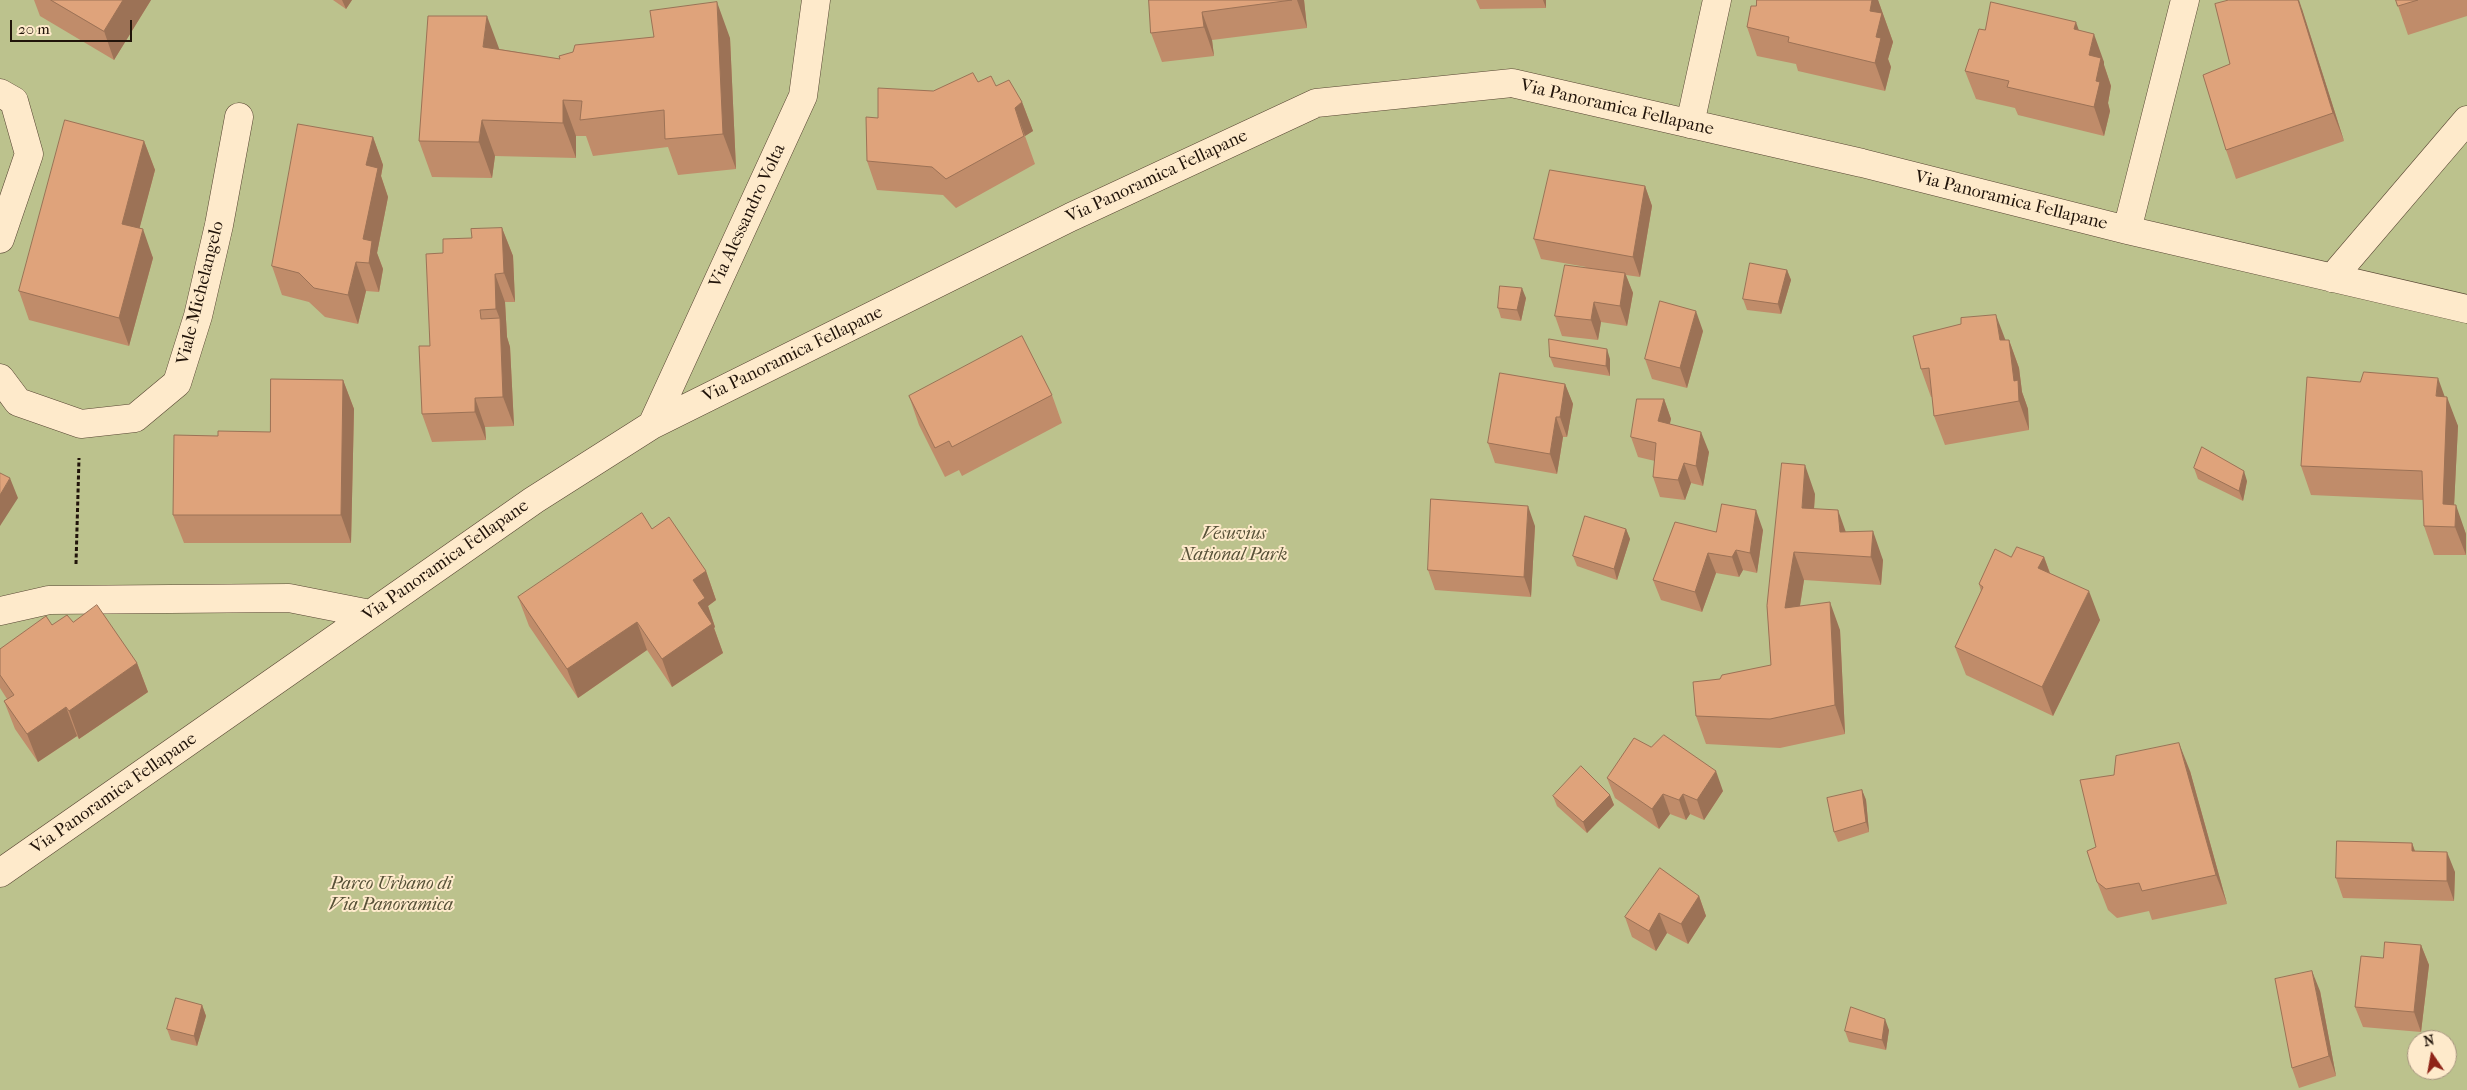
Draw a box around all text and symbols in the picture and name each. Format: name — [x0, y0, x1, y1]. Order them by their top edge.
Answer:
scale bar — [12, 10, 135, 42]
text: 20 m — [18, 20, 50, 38]
street label: Via Panoramica Fellapane — [1518, 75, 1716, 141]
street label: Via Panoramica Fellapane — [1063, 125, 1251, 229]
street label: Via Alessandro Volta — [705, 141, 791, 291]
street label: Via Panoramica Fellapane — [1912, 167, 2110, 235]
street label: Viale Michelangelo — [173, 219, 229, 367]
street label: Via Panoramica Fellapane — [699, 302, 887, 408]
street label: Via Panoramica Fellapane — [359, 495, 533, 627]
park label: Vesuvius National Park — [1181, 524, 1287, 566]
street label: Via Panoramica Fellapane — [27, 728, 201, 860]
park label: Parco Urbano di Via Panoramica — [329, 874, 453, 916]
north arrow — [2407, 1030, 2457, 1080]
text: N — [2422, 1031, 2436, 1050]

